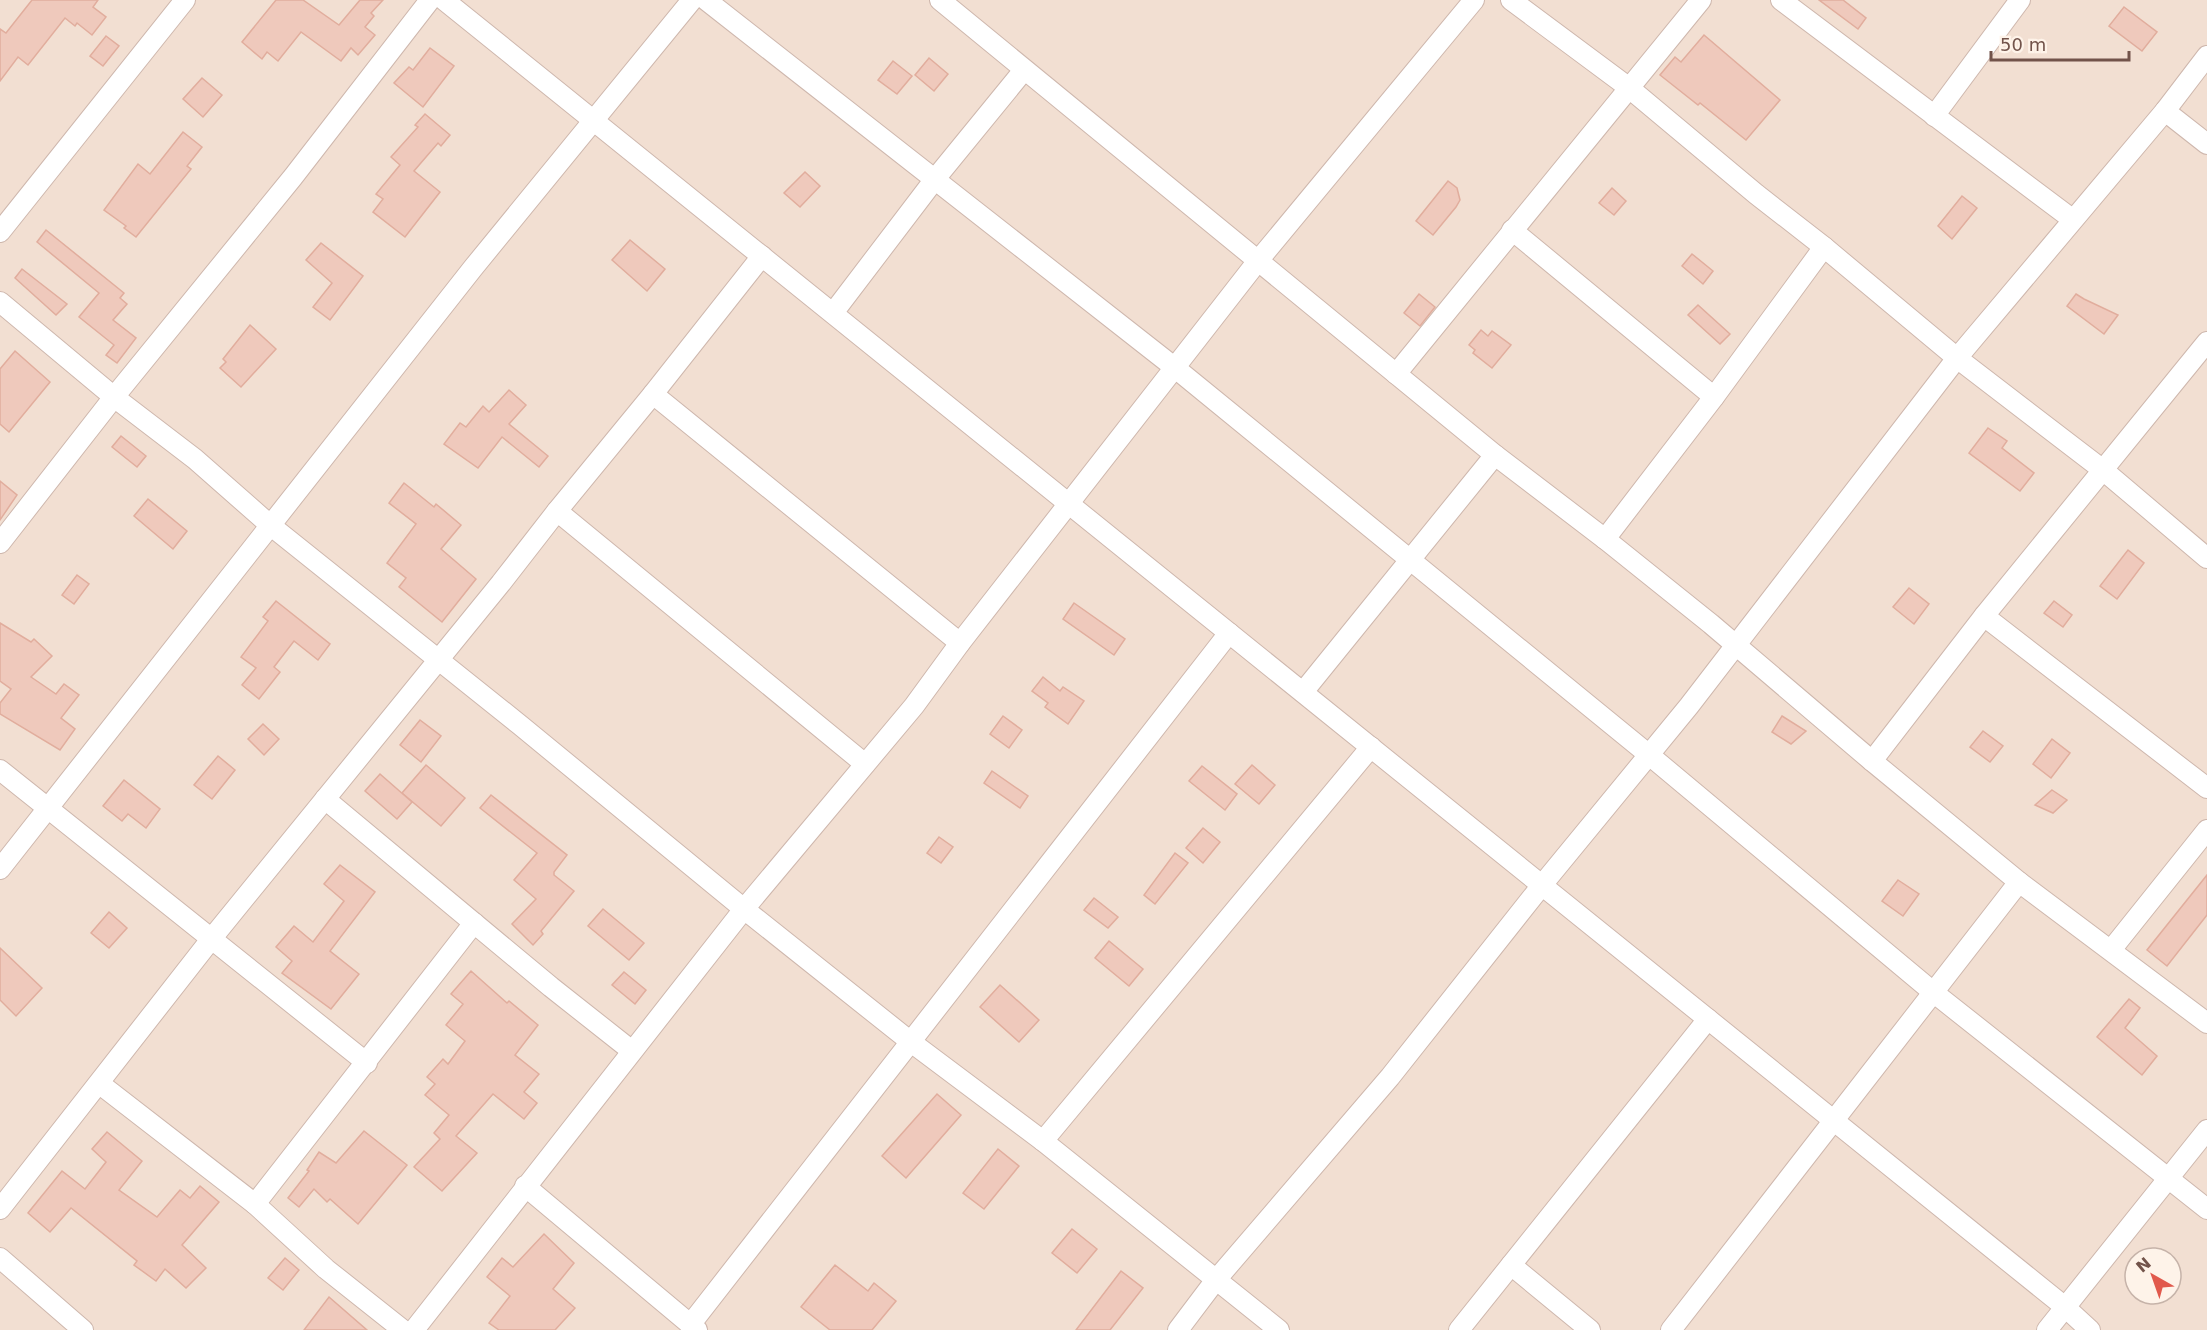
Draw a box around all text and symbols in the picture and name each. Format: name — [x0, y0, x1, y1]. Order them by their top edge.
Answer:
scale bar — [1991, 24, 2129, 62]
text: 50 m — [2000, 34, 2046, 55]
north arrow — [2123, 1246, 2183, 1306]
text: N — [2132, 1253, 2155, 1276]

